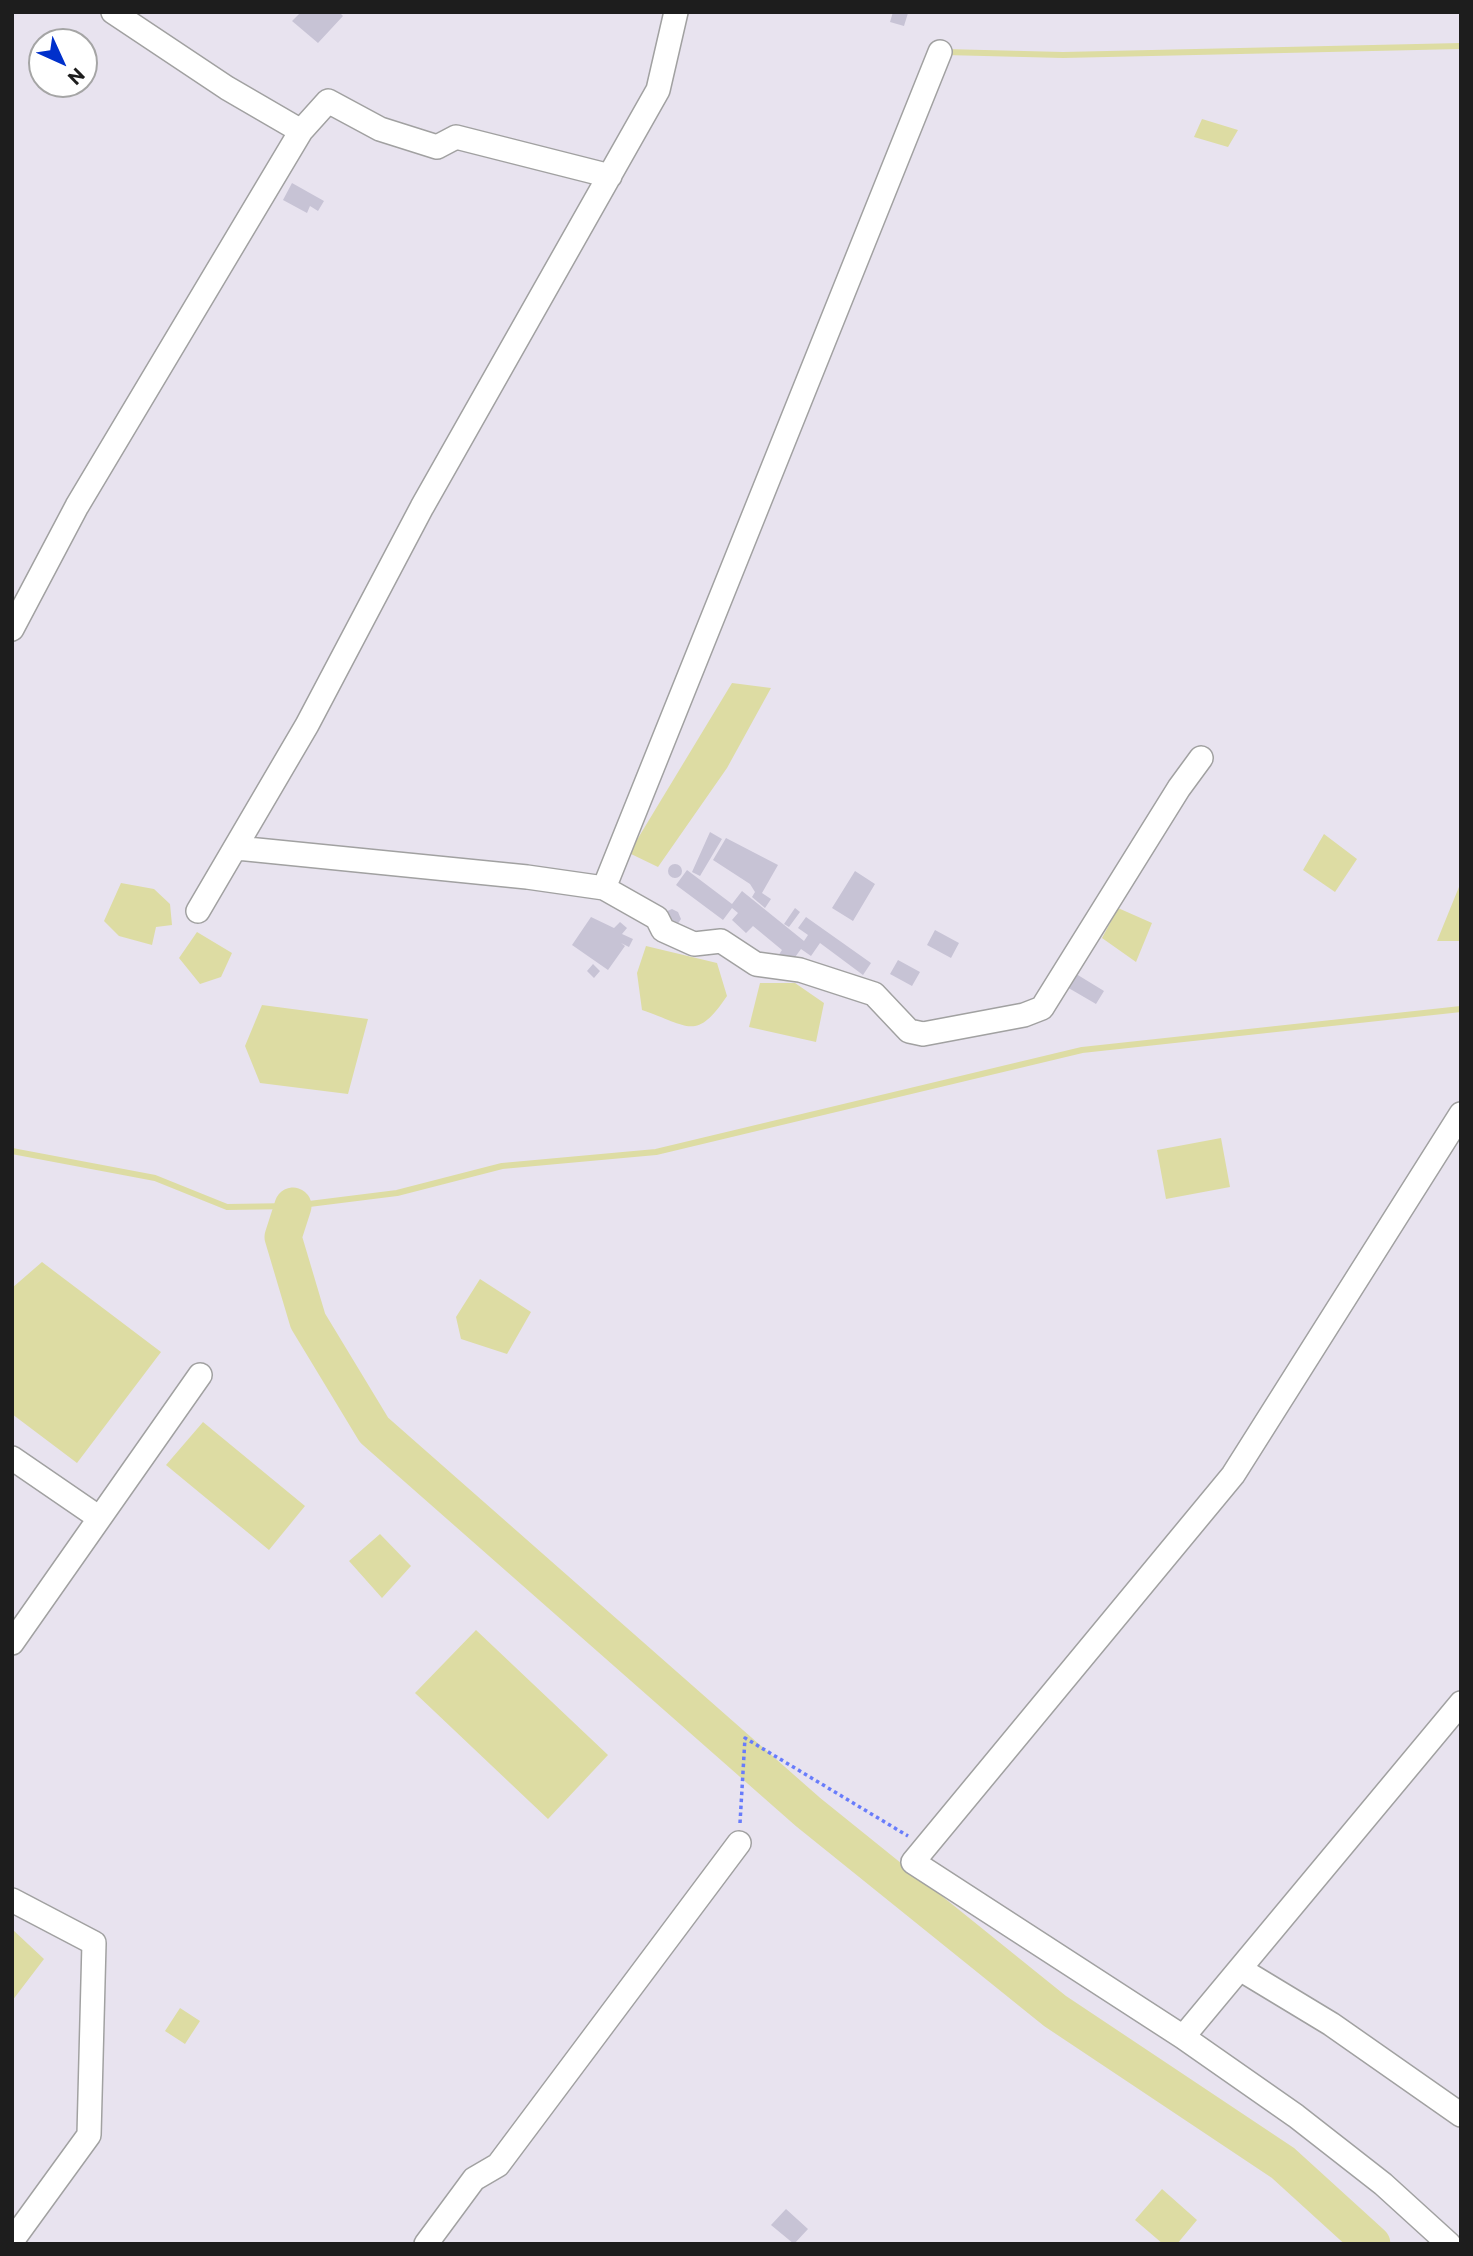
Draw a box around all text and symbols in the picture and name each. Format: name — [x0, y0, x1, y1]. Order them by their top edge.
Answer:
north arrow — [28, 28, 98, 98]
text: N — [64, 64, 90, 90]

